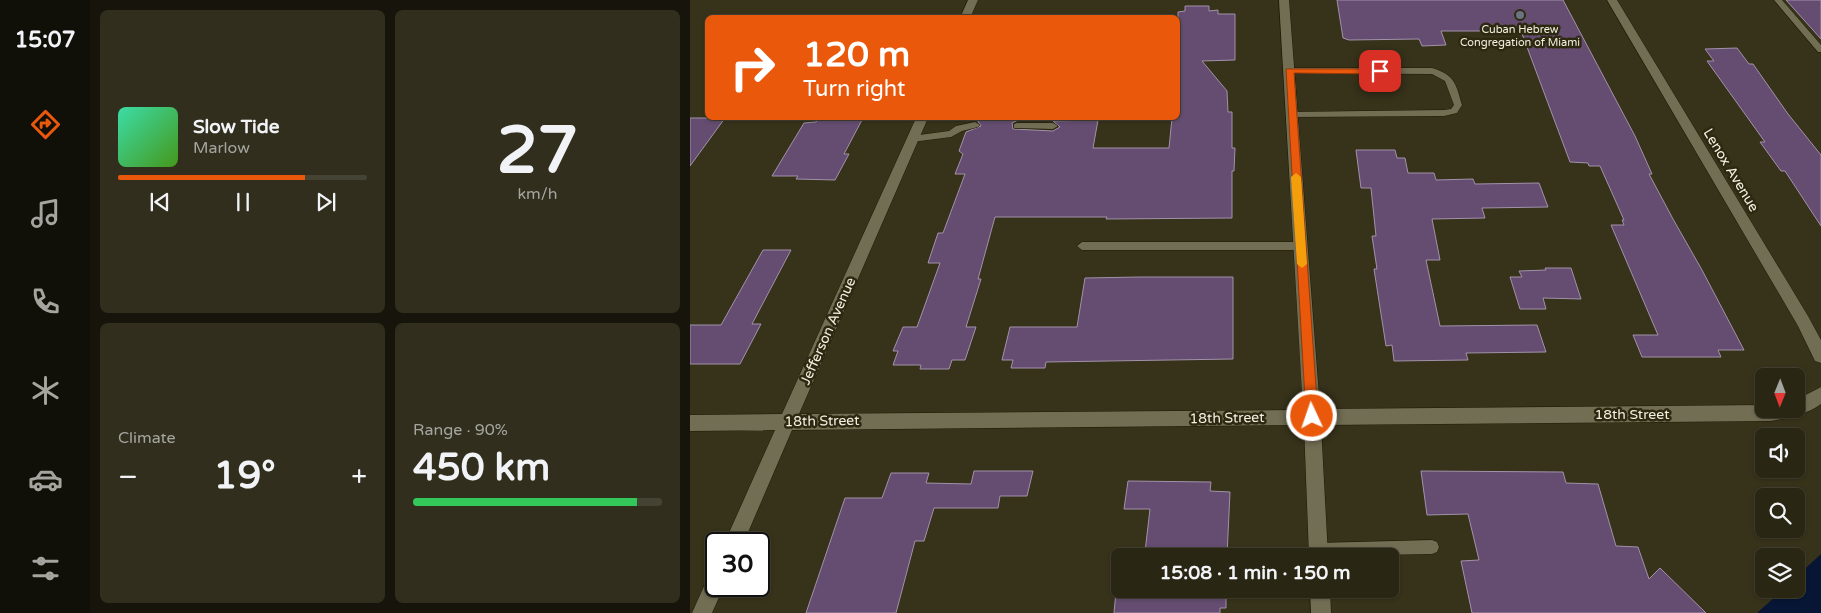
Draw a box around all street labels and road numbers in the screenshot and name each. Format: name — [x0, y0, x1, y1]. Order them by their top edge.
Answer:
street label: Lenox Avenue — [1699, 125, 1763, 215]
street label: Jefferson Avenue — [797, 275, 859, 387]
street label: 18th Street — [1594, 406, 1670, 423]
street label: 18th Street — [1189, 409, 1265, 427]
street label: 18th Street — [784, 412, 860, 430]

